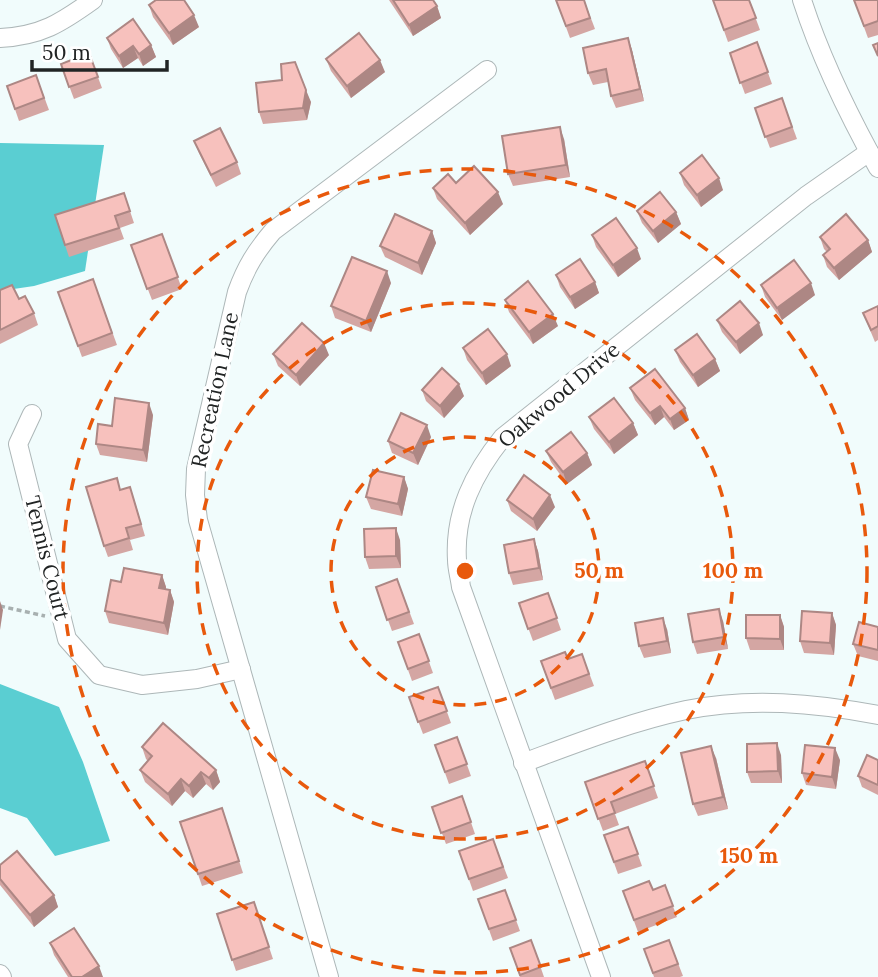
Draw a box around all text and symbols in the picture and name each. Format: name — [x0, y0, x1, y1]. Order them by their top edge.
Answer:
scale bar — [32, 28, 166, 72]
text: 50 m — [42, 39, 91, 66]
street label: Recreation Lane — [185, 310, 244, 470]
street label: Oakwood Drive — [492, 336, 625, 453]
street label: Tennis Court — [19, 493, 76, 624]
text: 50 m — [574, 557, 624, 584]
text: 100 m — [703, 557, 763, 584]
centre of rings — [453, 559, 477, 583]
text: 150 m — [720, 842, 778, 869]

